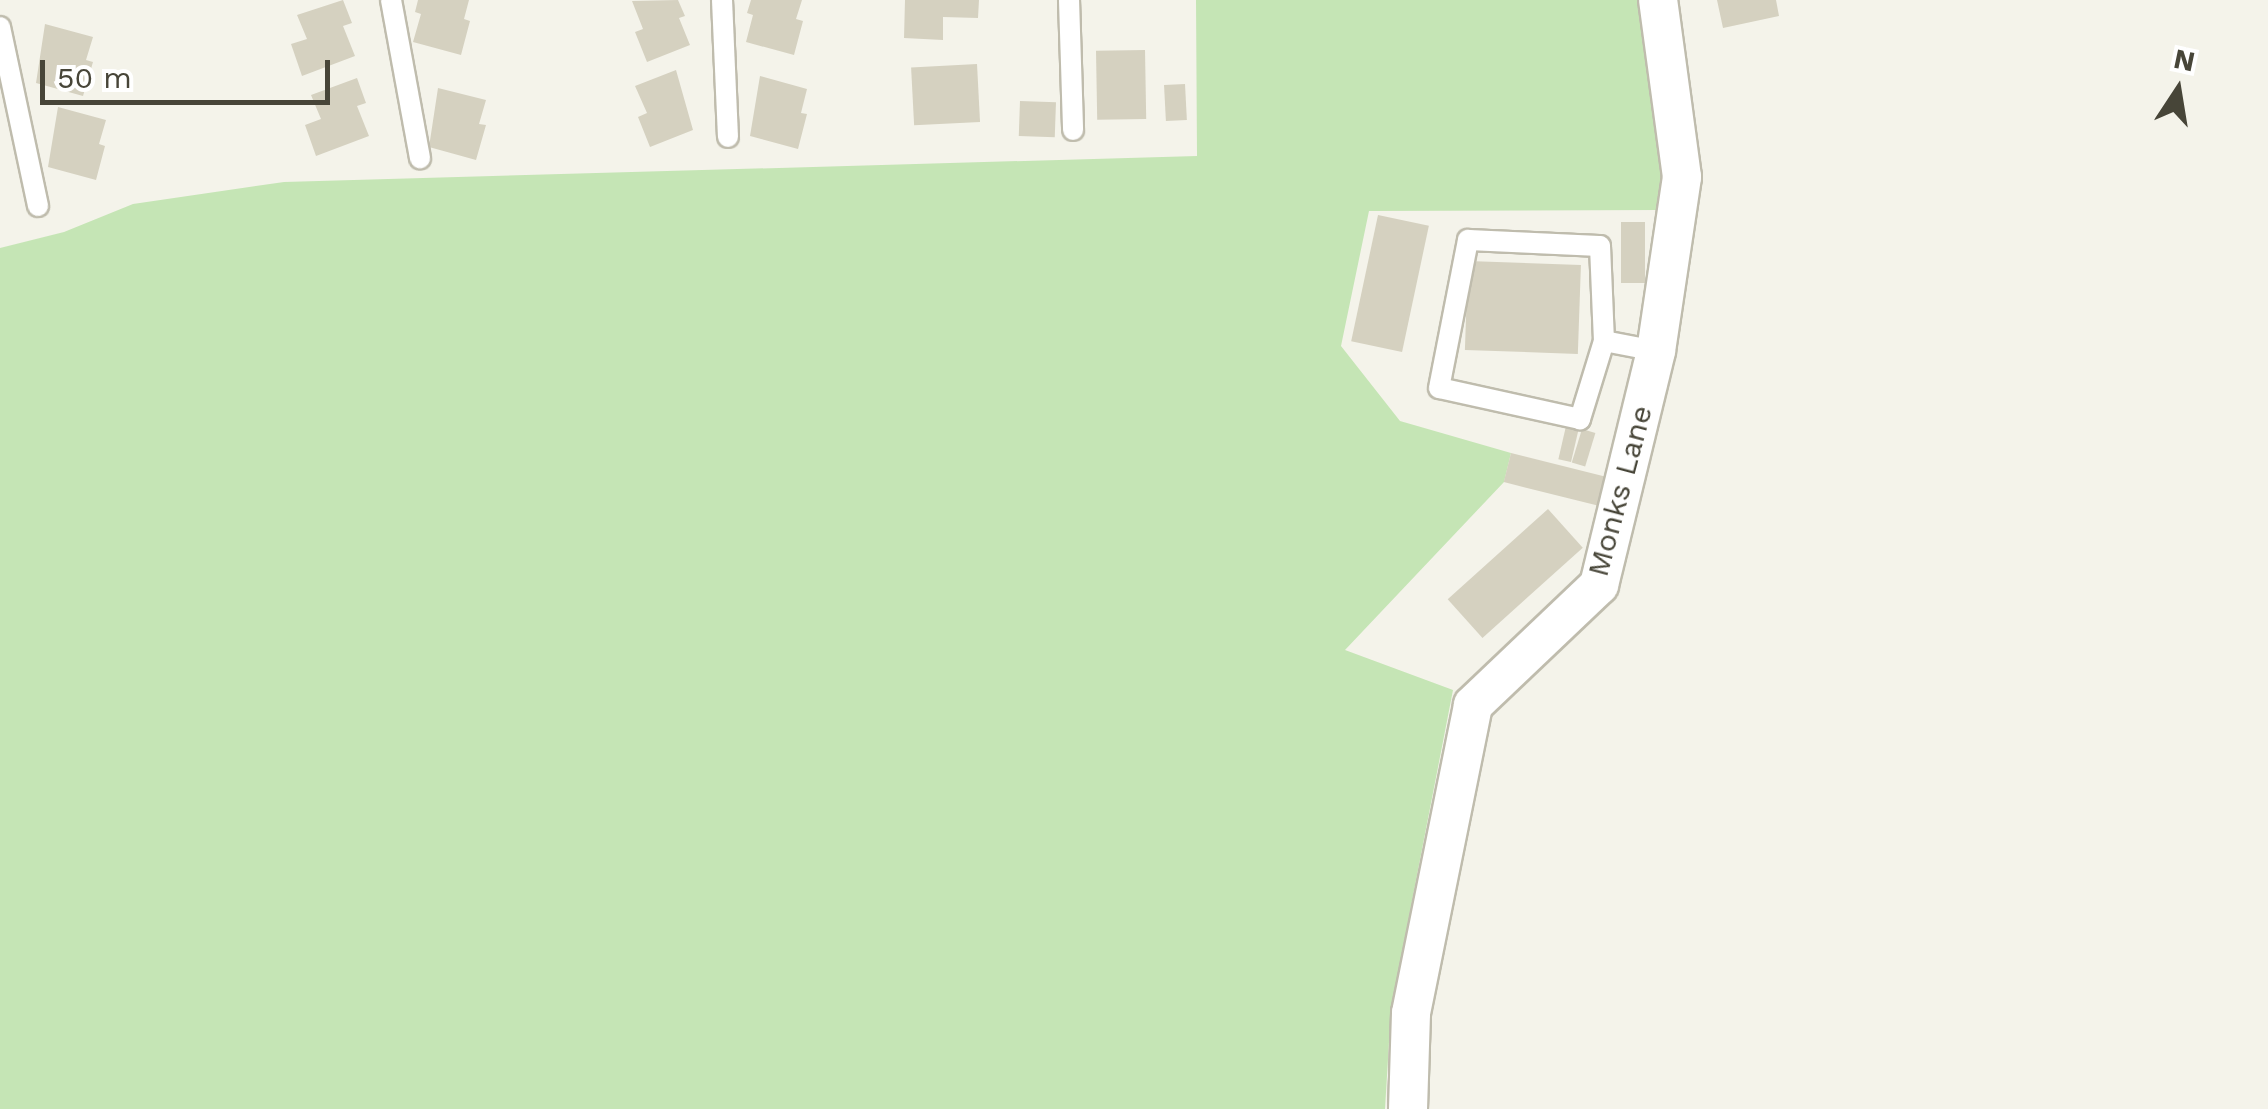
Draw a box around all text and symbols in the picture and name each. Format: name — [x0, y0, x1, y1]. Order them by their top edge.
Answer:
scale bar — [45, 40, 335, 102]
north arrow — [2128, 40, 2228, 140]
text: N — [2171, 42, 2198, 78]
text: 50 m — [57, 60, 132, 95]
street label: Monks Lane — [1580, 402, 1660, 580]

